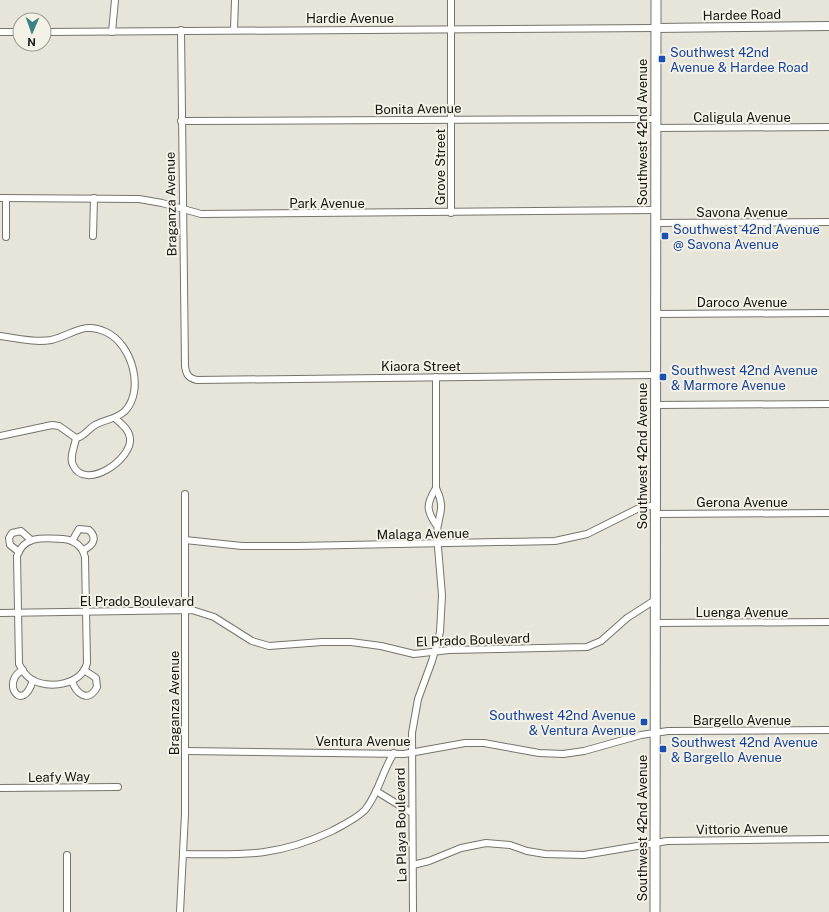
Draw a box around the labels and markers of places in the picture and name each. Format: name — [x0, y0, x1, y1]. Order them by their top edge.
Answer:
place label: Southwest 42nd Avenue & Hardee Road — [670, 45, 809, 75]
marker: Southwest 42nd Avenue & Hardee Road — [657, 54, 667, 64]
place label: Southwest 42nd Avenue @ Savona Avenue — [673, 222, 820, 252]
marker: Southwest 42nd Avenue @ Savona Avenue — [660, 231, 670, 241]
place label: Southwest 42nd Avenue & Marmore Avenue — [671, 363, 818, 393]
marker: Southwest 42nd Avenue & Marmore Avenue — [658, 372, 668, 382]
place label: Southwest 42nd Avenue & Ventura Avenue — [489, 708, 636, 738]
marker: Southwest 42nd Avenue & Ventura Avenue — [639, 717, 649, 727]
place label: Southwest 42nd Avenue & Bargello Avenue — [671, 735, 818, 765]
marker: Southwest 42nd Avenue & Bargello Avenue — [658, 744, 668, 754]

